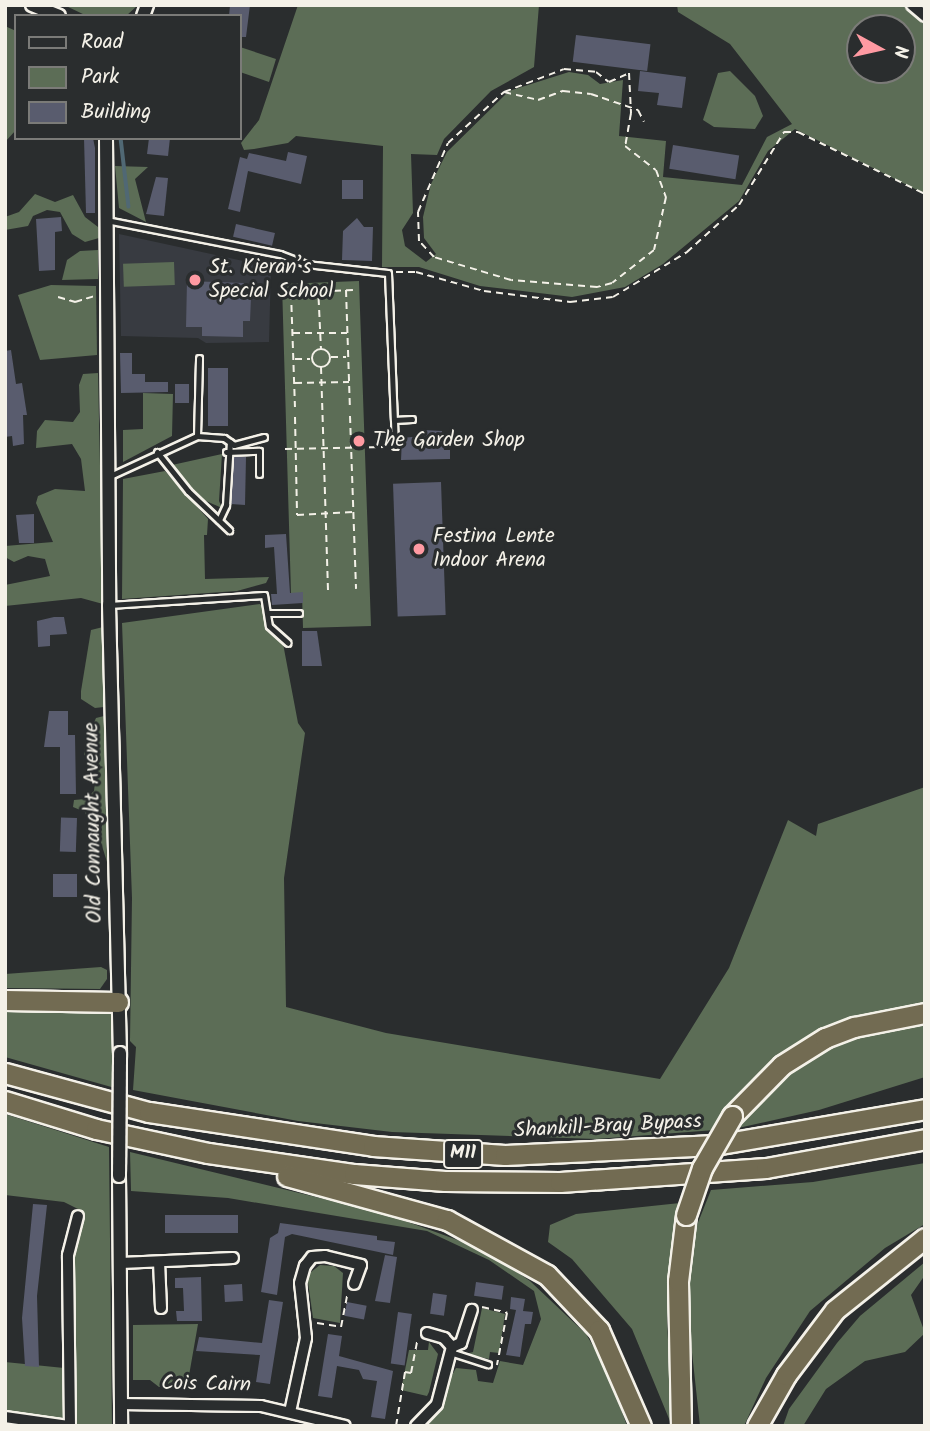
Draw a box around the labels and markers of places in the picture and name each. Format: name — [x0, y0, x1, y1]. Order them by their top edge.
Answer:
place label: St. Kieran’s Special School — [209, 255, 333, 305]
marker: St. Kieran’s Special School — [187, 272, 203, 288]
place label: The Garden Shop — [373, 428, 524, 454]
marker: The Garden Shop — [351, 433, 367, 449]
place label: Festina Lente Indoor Arena — [433, 524, 555, 574]
marker: Festina Lente Indoor Arena — [411, 541, 427, 557]

